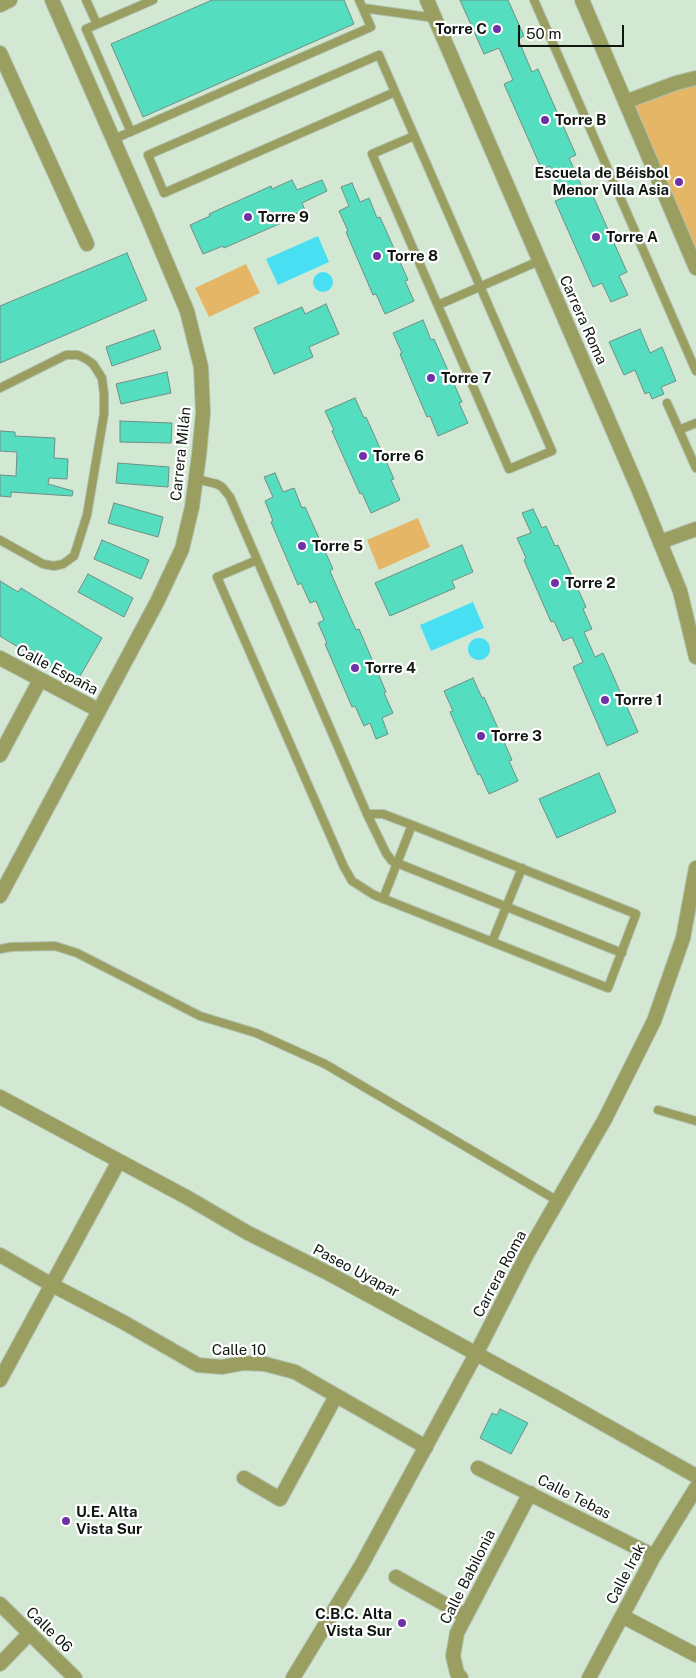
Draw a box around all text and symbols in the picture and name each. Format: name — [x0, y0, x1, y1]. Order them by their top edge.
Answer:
scale bar — [521, 15, 627, 47]
place label: Torre C — [435, 20, 487, 38]
marker: Torre C — [491, 23, 503, 35]
text: 50 m — [526, 25, 561, 42]
place label: Torre B — [555, 111, 606, 129]
marker: Torre B — [539, 114, 551, 126]
place label: Escuela de Béisbol Menor Villa Asia — [534, 164, 669, 199]
marker: Escuela de Béisbol Menor Villa Asia — [673, 176, 685, 188]
place label: Torre 9 — [258, 208, 309, 226]
marker: Torre 9 — [242, 211, 254, 223]
place label: Torre A — [606, 228, 658, 246]
marker: Torre A — [590, 231, 602, 243]
place label: Torre 8 — [387, 247, 438, 265]
marker: Torre 8 — [371, 250, 383, 262]
street label: Carrera Roma — [555, 273, 611, 367]
place label: Torre 7 — [441, 369, 491, 387]
marker: Torre 7 — [425, 372, 437, 384]
street label: Carrera Milán — [167, 406, 195, 502]
place label: Torre 6 — [373, 447, 424, 465]
marker: Torre 6 — [357, 450, 369, 462]
place label: Torre 5 — [312, 537, 363, 555]
marker: Torre 5 — [296, 540, 308, 552]
place label: Torre 2 — [565, 574, 616, 592]
marker: Torre 2 — [549, 577, 561, 589]
street label: Calle España — [13, 641, 101, 699]
place label: Torre 4 — [365, 659, 416, 677]
marker: Torre 4 — [349, 662, 361, 674]
place label: Torre 1 — [615, 691, 663, 709]
marker: Torre 1 — [599, 694, 611, 706]
place label: Torre 3 — [491, 727, 542, 745]
marker: Torre 3 — [475, 730, 487, 742]
street label: Carrera Roma — [470, 1227, 530, 1321]
street label: Paseo Uyapar — [310, 1241, 402, 1301]
street label: Calle 10 — [212, 1341, 266, 1359]
street label: Calle Tebas — [534, 1471, 614, 1523]
place label: U.E. Alta Vista Sur — [76, 1503, 142, 1538]
marker: U.E. Alta Vista Sur — [60, 1515, 72, 1527]
street label: Calle Babilonia — [436, 1527, 500, 1627]
street label: Calle Irak — [603, 1541, 649, 1607]
street label: Calle 06 — [22, 1604, 76, 1656]
place label: C.B.C. Alta Vista Sur — [315, 1605, 392, 1640]
marker: C.B.C. Alta Vista Sur — [396, 1617, 408, 1629]

